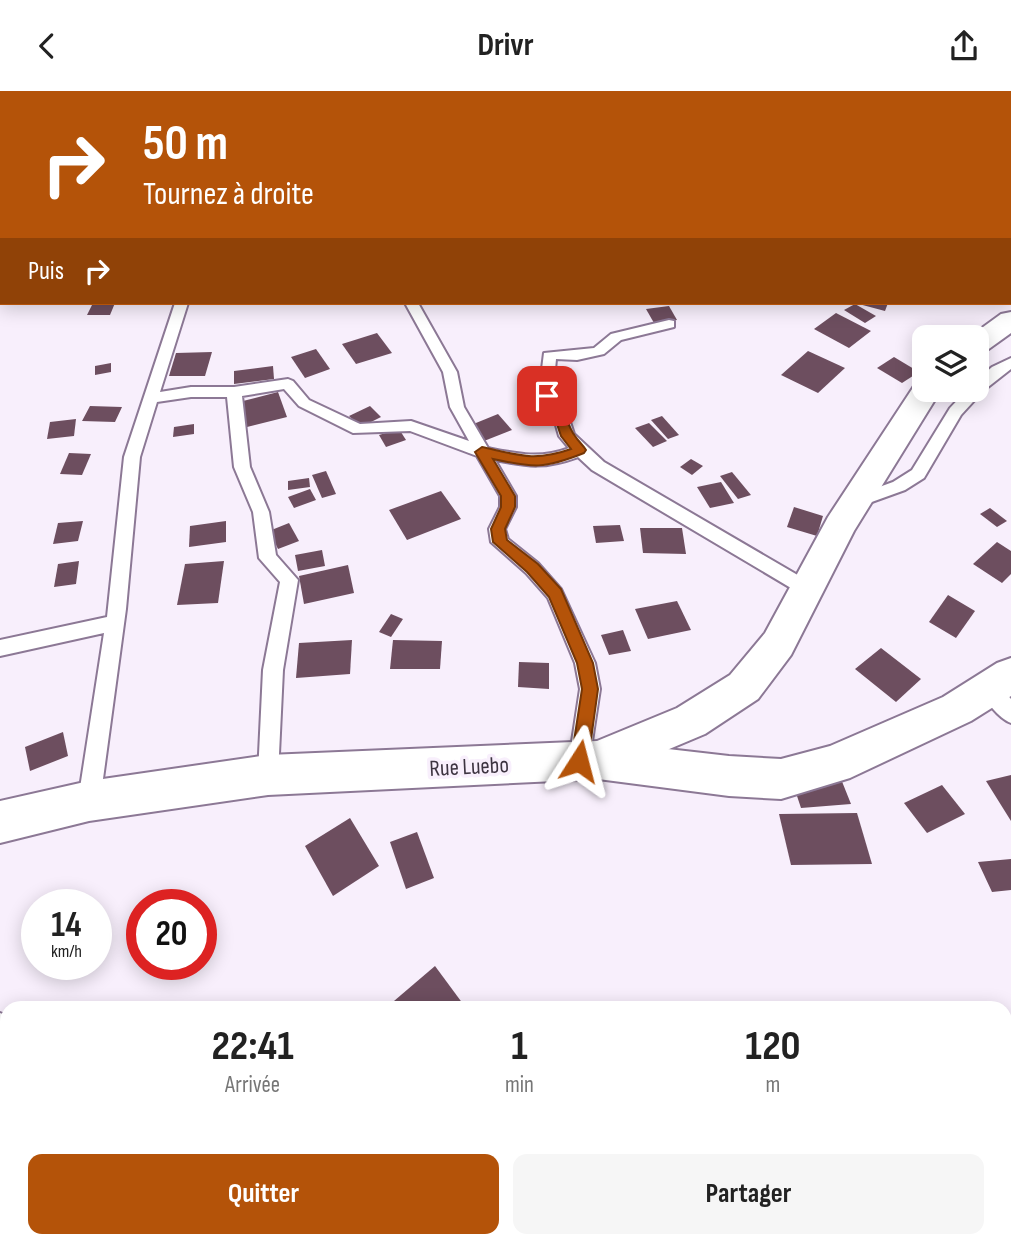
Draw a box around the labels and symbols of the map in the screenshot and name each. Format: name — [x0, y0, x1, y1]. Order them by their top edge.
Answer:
pin — [517, 366, 577, 426]
position arrow — [542, 724, 616, 798]
street label: Rue Luebo — [429, 751, 510, 783]
speed limit sign: 20 — [126, 889, 217, 980]

